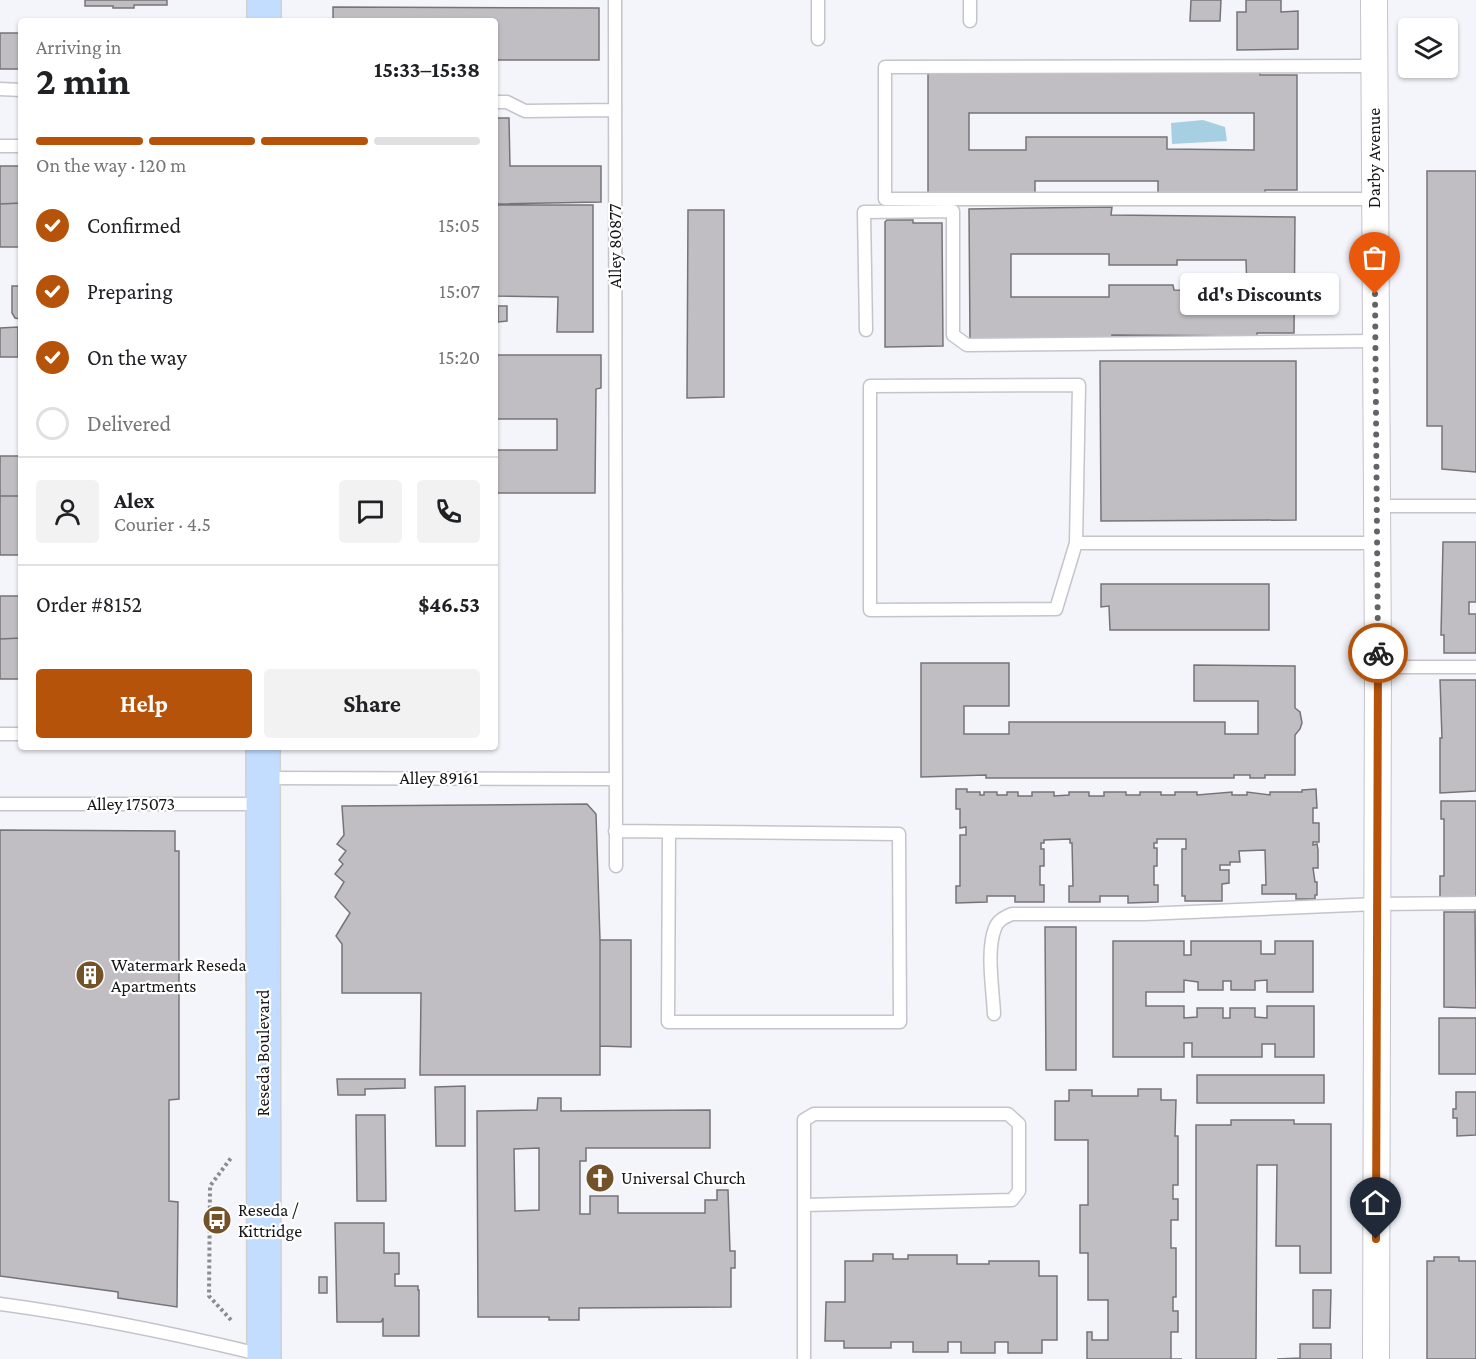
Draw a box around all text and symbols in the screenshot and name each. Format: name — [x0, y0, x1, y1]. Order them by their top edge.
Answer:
map controls — [1398, 18, 1458, 78]
button: layers — [1398, 18, 1458, 78]
text: Arriving in — [36, 36, 121, 58]
text: 15:33–15:38 — [374, 57, 480, 82]
text: 2 min — [36, 59, 130, 102]
street label: Darby Avenue — [1364, 108, 1384, 208]
text: On the way · 120 m — [36, 154, 186, 176]
street label: Alley 80877 — [605, 204, 625, 288]
icon: check — [36, 209, 69, 242]
text: Confirmed — [87, 213, 181, 238]
text: 15:05 — [439, 214, 480, 236]
pin — [1349, 232, 1400, 294]
icon: bag — [1358, 241, 1391, 274]
callout: dd's Discounts — [1180, 273, 1339, 315]
icon: check — [36, 275, 69, 308]
text: Preparing — [87, 279, 173, 304]
text: 15:07 — [439, 280, 480, 302]
text: dd's Discounts — [1197, 283, 1322, 305]
icon: check — [36, 341, 69, 374]
text: On the way — [87, 345, 187, 370]
text: 15:20 — [439, 346, 480, 368]
text: Delivered — [87, 411, 171, 436]
button: person — [36, 480, 99, 543]
button: chat — [339, 480, 402, 543]
button: phone — [417, 480, 480, 543]
text: Alex — [114, 488, 155, 513]
text: Courier · 4.5 — [114, 513, 211, 535]
text: Order #8152 — [36, 592, 142, 617]
text: $46.53 — [418, 592, 480, 617]
courier — [1348, 623, 1408, 683]
icon: bike — [1362, 637, 1395, 670]
button: Help — [36, 669, 252, 738]
button: Share — [264, 669, 480, 738]
street label: Alley 89161 — [400, 768, 479, 788]
street label: Alley 175073 — [87, 794, 175, 814]
place label: Watermark Reseda Apartments — [111, 955, 247, 996]
building icon: Watermark Reseda Apartments — [74, 959, 106, 991]
street label: Reseda Boulevard — [253, 989, 273, 1116]
church icon: Universal Church — [584, 1162, 616, 1194]
place label: Universal Church — [621, 1168, 746, 1188]
pin — [1350, 1177, 1401, 1239]
icon: home — [1359, 1186, 1392, 1219]
place label: Reseda / Kittridge — [238, 1200, 302, 1241]
bus stop icon: Reseda / Kittridge — [201, 1204, 233, 1236]

